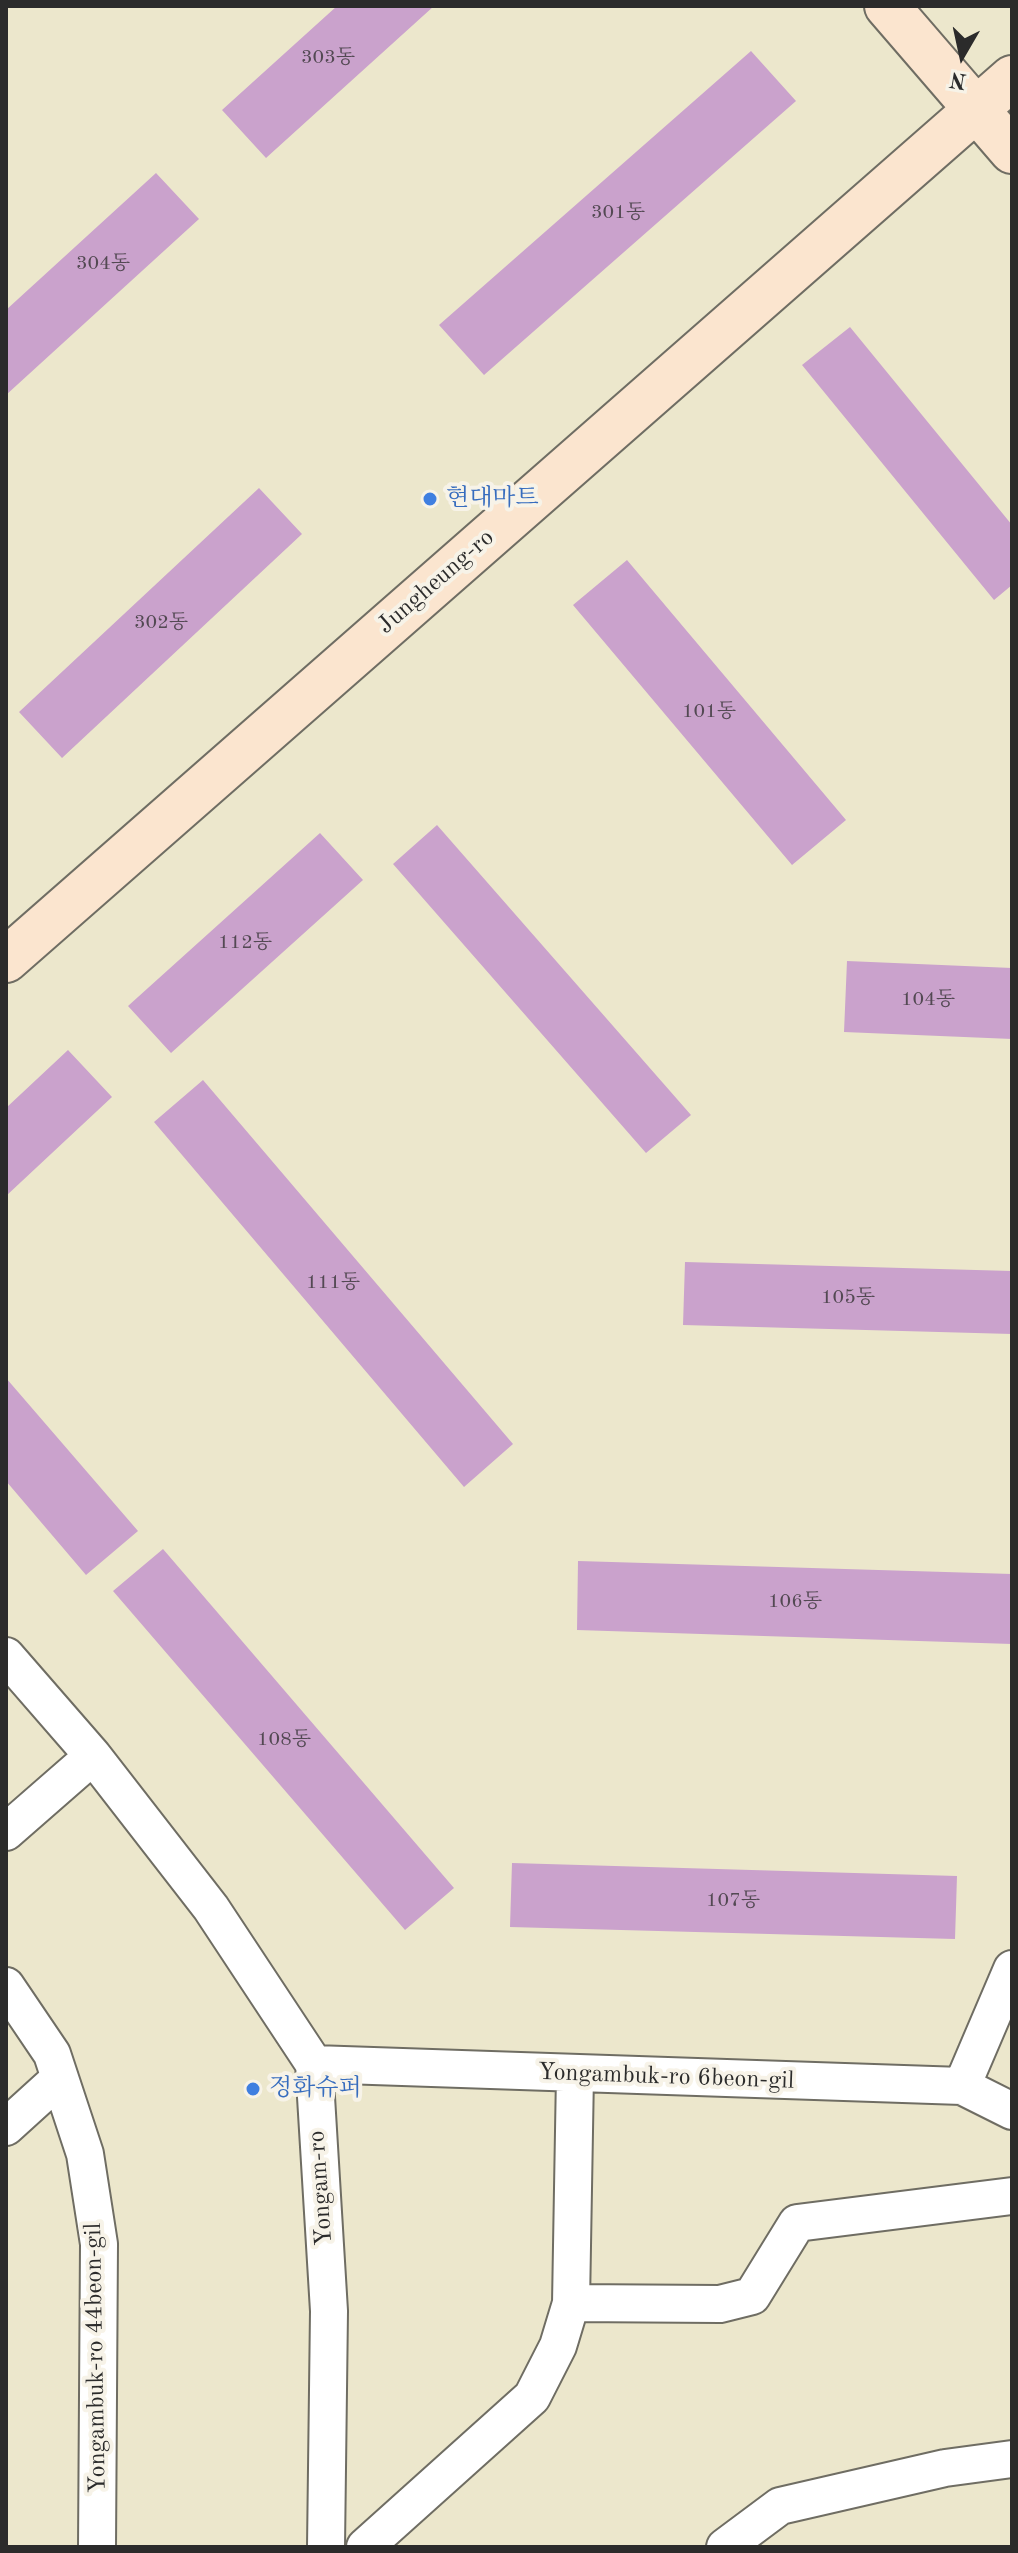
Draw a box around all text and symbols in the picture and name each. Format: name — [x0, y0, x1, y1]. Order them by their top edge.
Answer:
north arrow — [922, 16, 1002, 96]
house number: 303동 — [301, 46, 355, 70]
text: N — [948, 68, 968, 92]
house number: 301동 — [591, 201, 645, 225]
house number: 304동 — [76, 252, 130, 276]
place label: 현대마트 — [446, 485, 539, 513]
marker: 현대마트 — [421, 490, 439, 508]
street label: Jungheung-ro — [372, 524, 500, 640]
house number: 302동 — [134, 611, 188, 635]
house number: 101동 — [682, 700, 736, 724]
house number: 112동 — [218, 931, 272, 955]
house number: 104동 — [901, 988, 955, 1012]
house number: 111동 — [306, 1271, 360, 1295]
house number: 105동 — [821, 1286, 875, 1310]
house number: 106동 — [768, 1590, 822, 1614]
house number: 108동 — [257, 1728, 311, 1752]
house number: 107동 — [706, 1889, 760, 1913]
street label: Yongambuk-ro 6beon-gil — [537, 2058, 795, 2096]
place label: 정화슈퍼 — [269, 2075, 362, 2103]
marker: 정화슈퍼 — [244, 2080, 262, 2098]
street label: Yongam-ro — [303, 2130, 339, 2246]
street label: Yongambuk-ro 44beon-gil — [79, 2223, 113, 2493]

